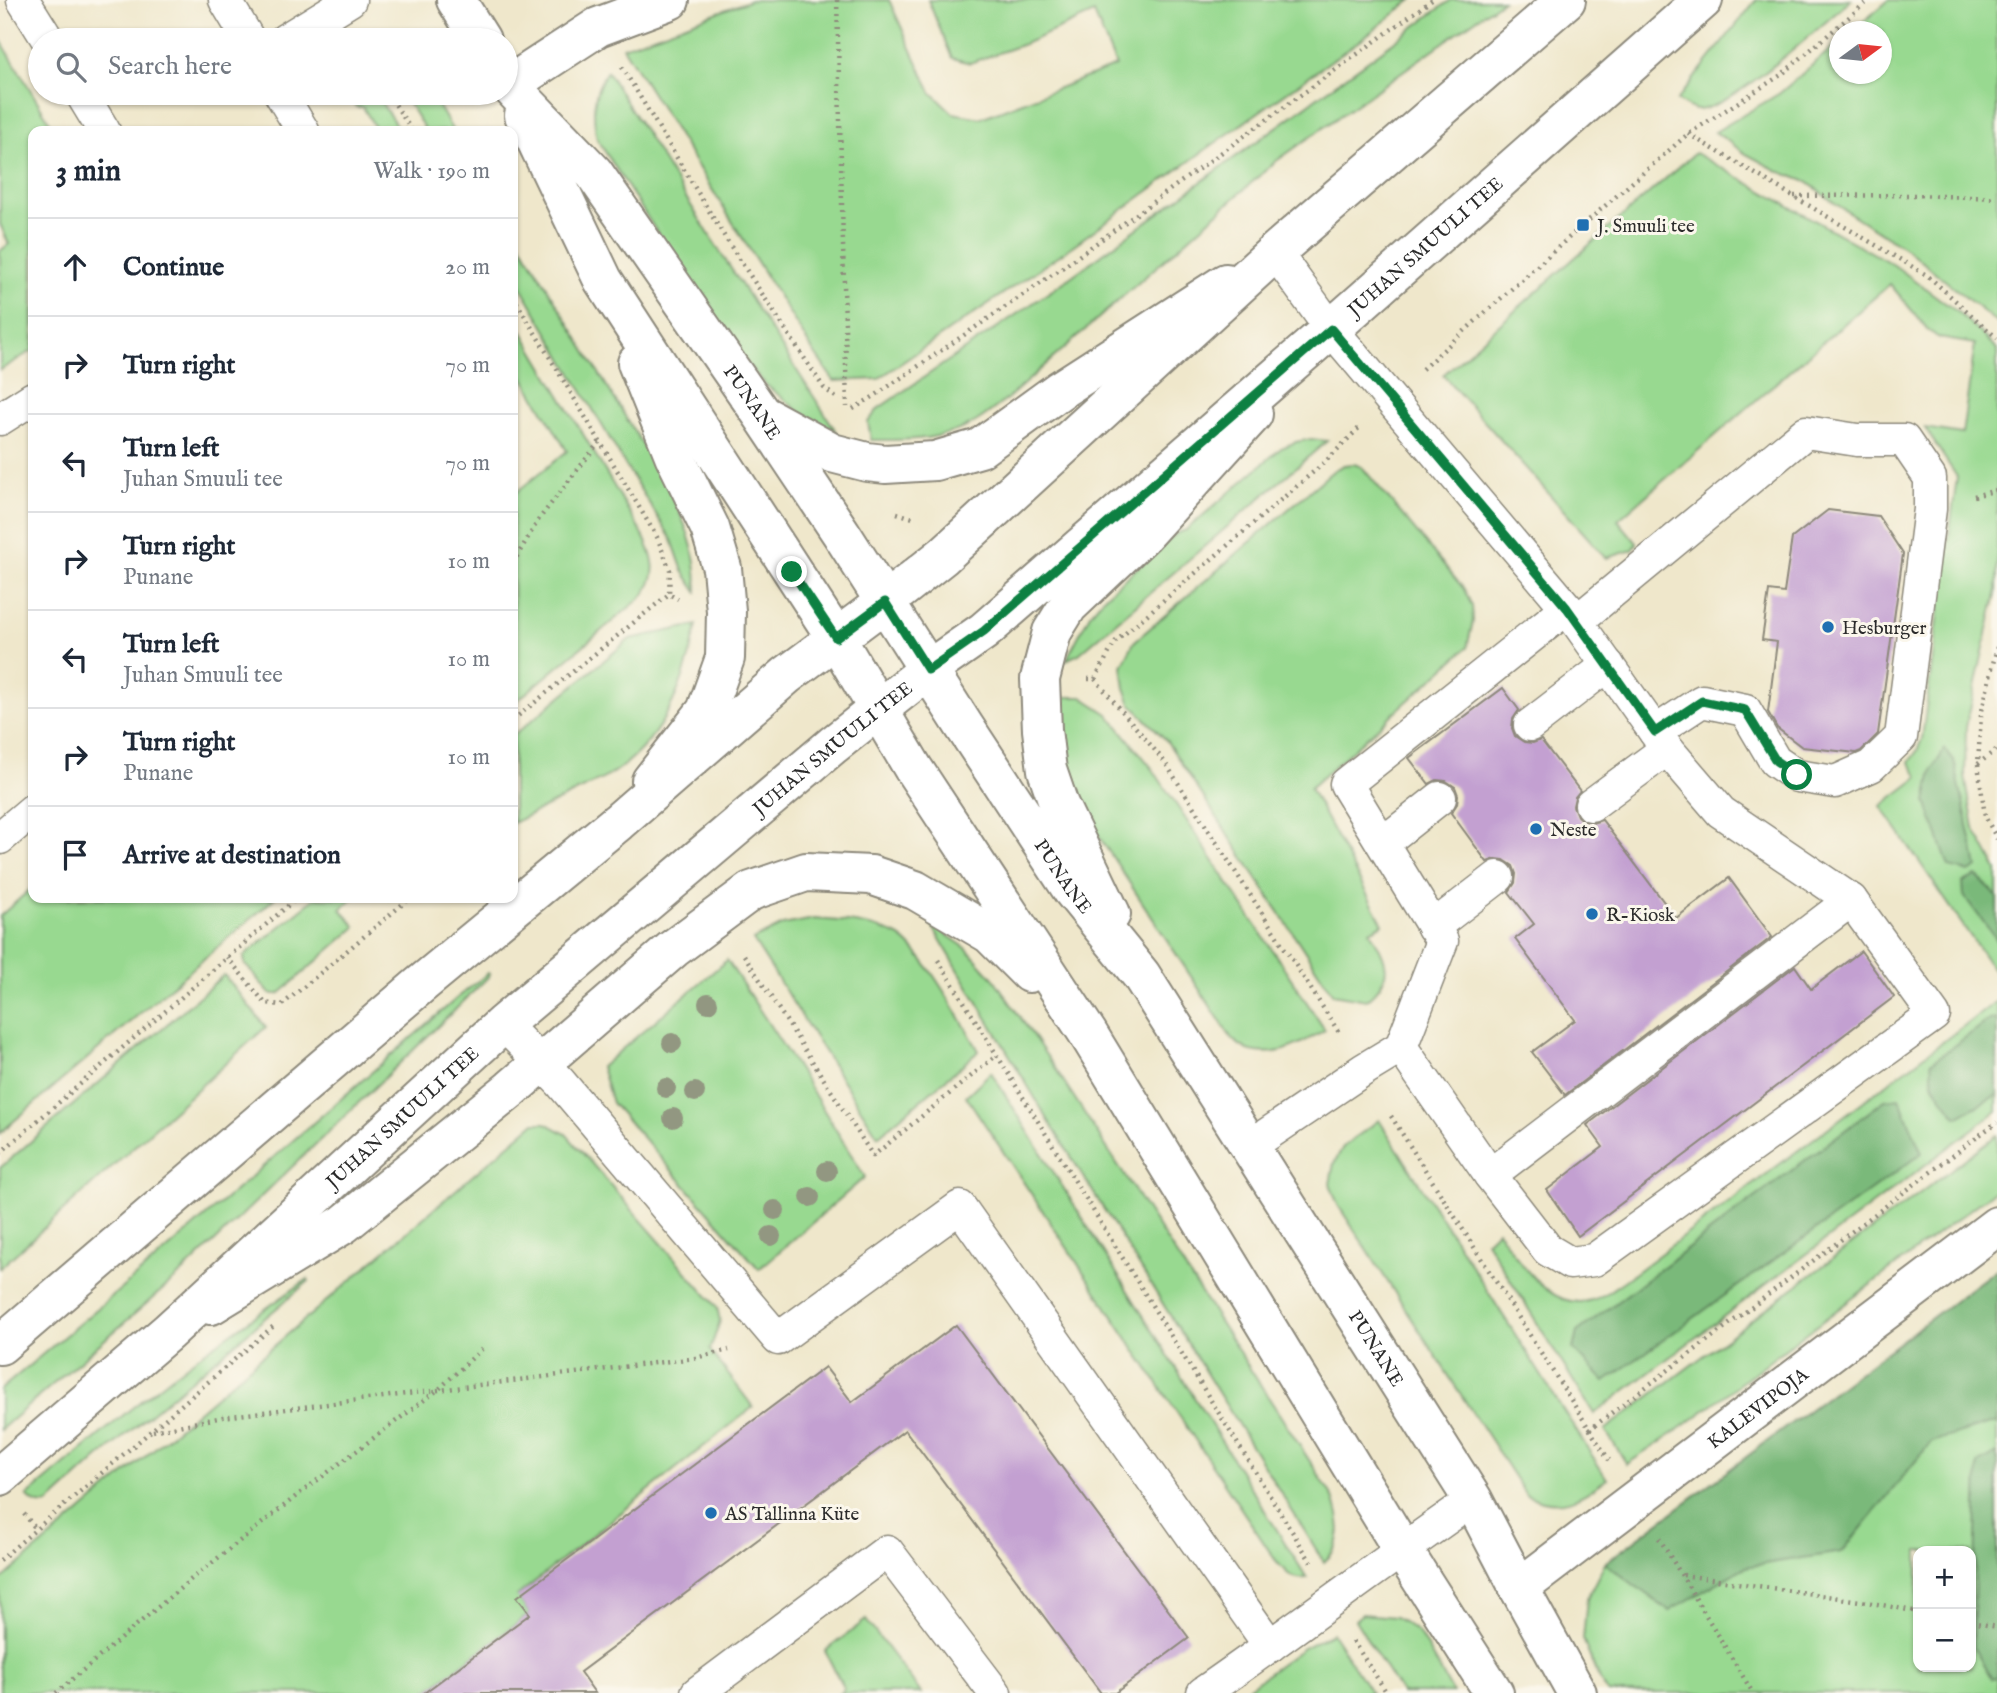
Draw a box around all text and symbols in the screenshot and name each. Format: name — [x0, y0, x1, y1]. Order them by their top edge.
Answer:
north arrow — [1829, 21, 1892, 84]
search box — [28, 28, 518, 105]
icon: search — [52, 48, 90, 86]
text: Search here — [108, 50, 232, 83]
text: 3 min — [56, 153, 121, 191]
text: Walk · 190 m — [373, 157, 490, 186]
street label: JUHAN SMUULI TEE — [1342, 172, 1509, 324]
place label: J. Smuuli tee — [1595, 215, 1695, 239]
marker: J. Smuuli tee — [1575, 217, 1591, 233]
icon: ahead — [56, 248, 94, 286]
text: Continue — [123, 251, 224, 284]
text: 20 m — [445, 253, 490, 282]
icon: right — [56, 346, 94, 384]
text: Turn right — [123, 349, 236, 382]
text: 70 m — [445, 351, 490, 380]
street label: PUNANE — [717, 361, 785, 445]
text: Turn left — [123, 432, 220, 465]
icon: left — [56, 444, 94, 482]
text: 70 m — [445, 449, 490, 478]
text: Juhan Smuuli tee — [123, 465, 283, 494]
text: Turn right — [123, 530, 236, 563]
icon: right — [56, 542, 94, 580]
text: 10 m — [447, 547, 490, 576]
route end — [776, 556, 807, 587]
text: Punane — [123, 563, 193, 592]
place label: Hesburger — [1842, 617, 1926, 641]
marker: Hesburger — [1820, 619, 1836, 635]
text: Turn left — [123, 628, 220, 661]
icon: left — [56, 640, 94, 678]
text: 10 m — [447, 645, 490, 674]
text: Juhan Smuuli tee — [123, 661, 283, 690]
street label: JUHAN SMUULI TEE — [747, 677, 918, 823]
text: Turn right — [123, 726, 236, 759]
icon: right — [56, 738, 94, 776]
text: 10 m — [447, 743, 490, 772]
text: Punane — [123, 759, 193, 788]
route start — [1781, 759, 1812, 790]
place label: Neste — [1550, 819, 1597, 843]
marker: Neste — [1528, 821, 1544, 837]
street label: PUNANE — [1028, 835, 1097, 919]
icon: arrive — [56, 836, 94, 874]
text: Arrive at destination — [123, 839, 341, 872]
place label: R-Kiosk — [1606, 904, 1676, 928]
marker: R-Kiosk — [1584, 906, 1600, 922]
street label: JUHAN SMUULI TEE — [320, 1042, 485, 1196]
street label: PUNANE — [1342, 1306, 1408, 1392]
street label: KALEVIPOJA — [1703, 1362, 1815, 1455]
place label: AS Tallinna Küte — [724, 1503, 859, 1527]
marker: AS Tallinna Küte — [703, 1505, 719, 1521]
map controls — [1913, 1546, 1976, 1672]
button: + — [1913, 1546, 1976, 1609]
button: − — [1913, 1609, 1976, 1672]

